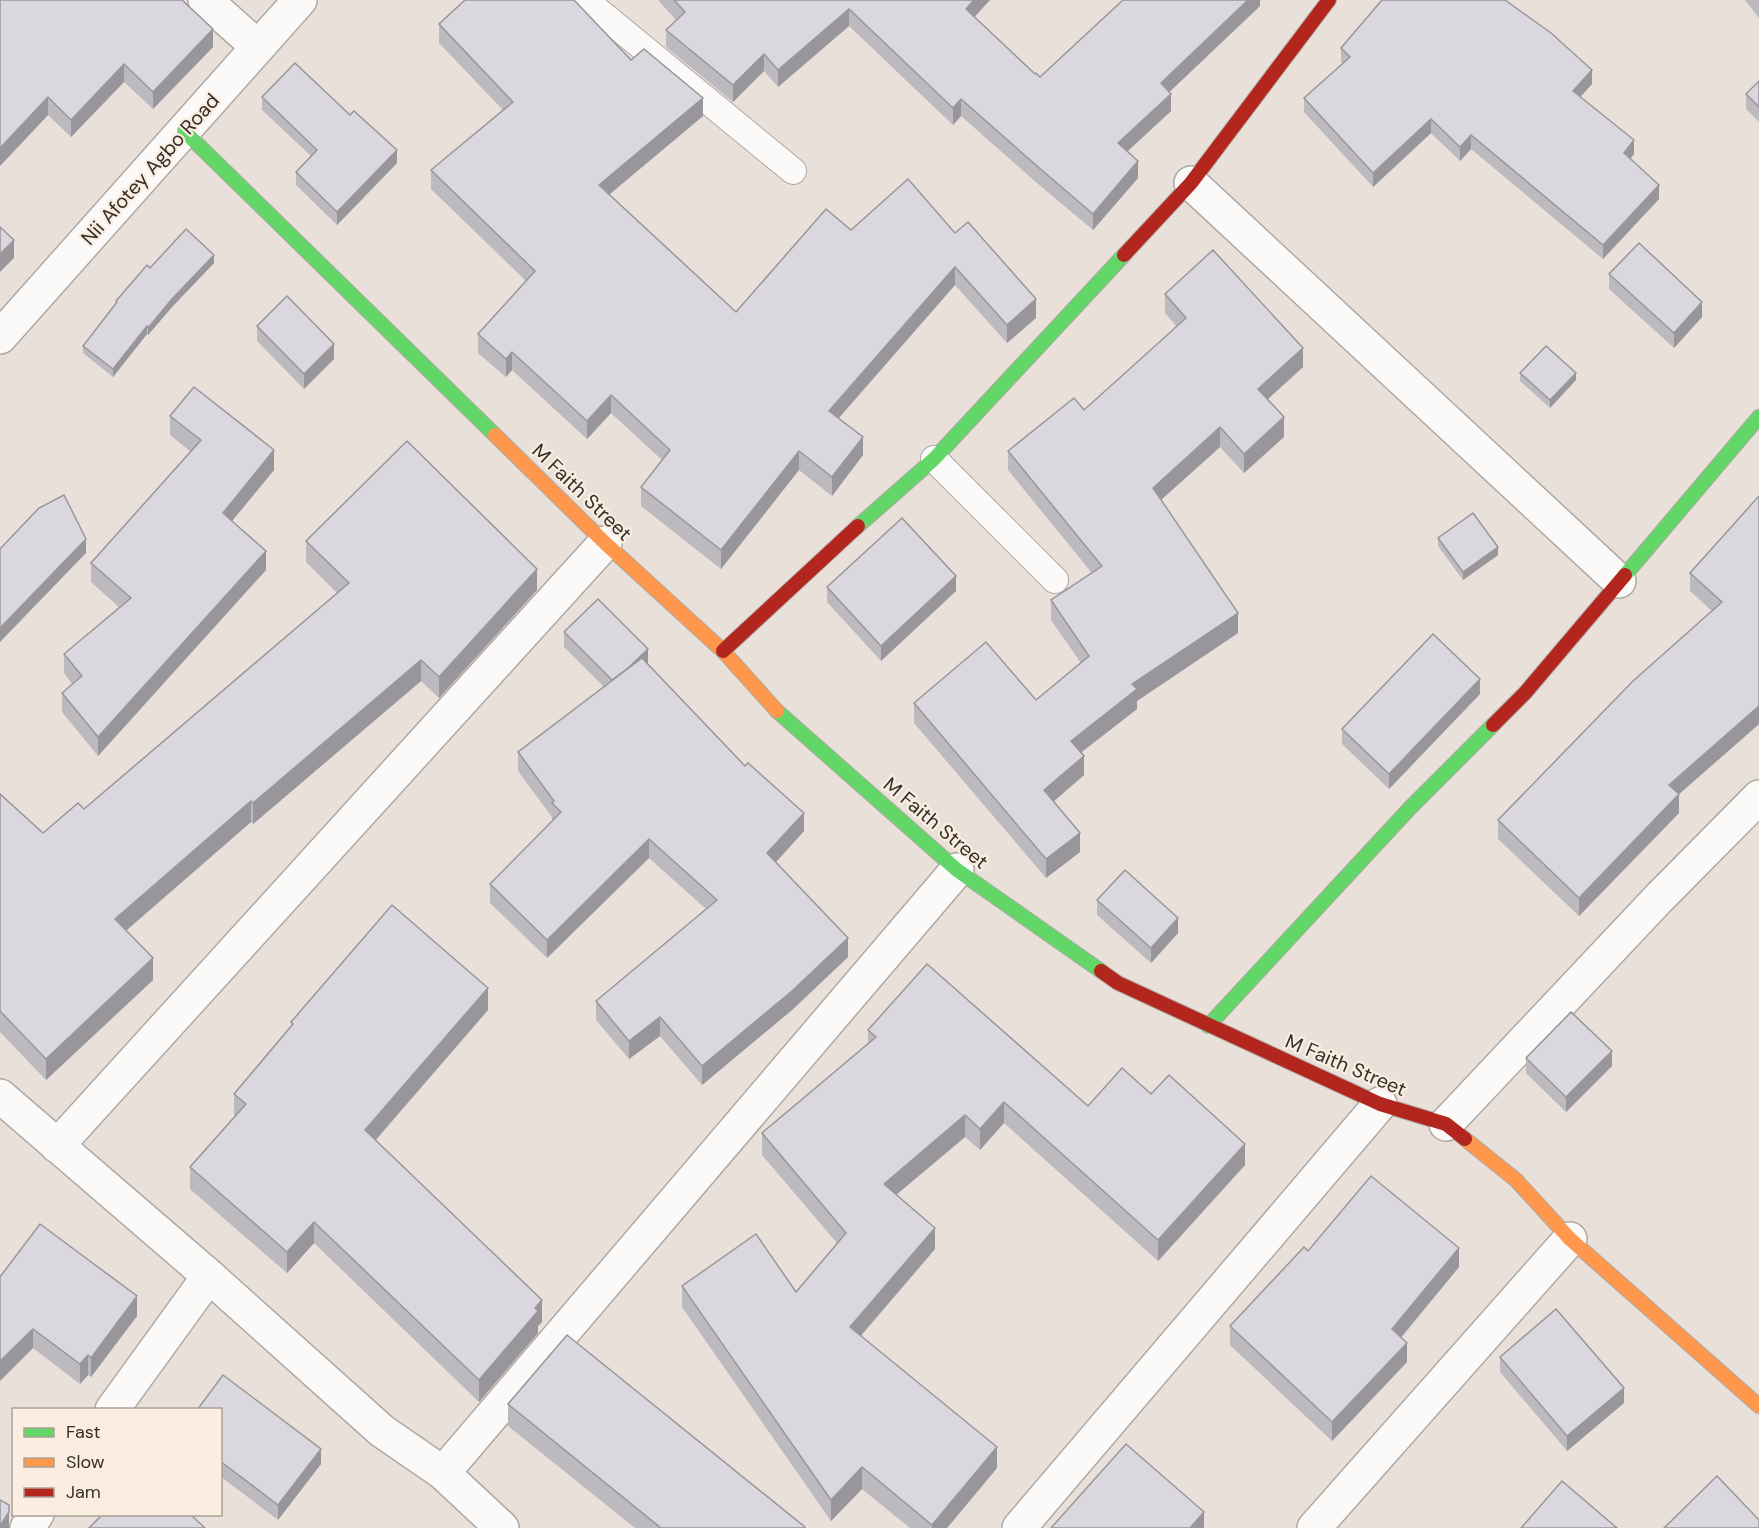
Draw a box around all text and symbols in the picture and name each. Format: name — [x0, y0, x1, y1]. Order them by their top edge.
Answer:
street label: Nii Afotey Agbo Road — [75, 88, 225, 250]
street label: M Faith Street — [527, 438, 638, 546]
street label: M Faith Street — [878, 772, 994, 875]
street label: M Faith Street — [1281, 1028, 1411, 1102]
legend — [12, 1408, 222, 1516]
text: Fast — [66, 1420, 101, 1444]
text: Slow — [66, 1450, 105, 1474]
text: Jam — [66, 1480, 101, 1504]

